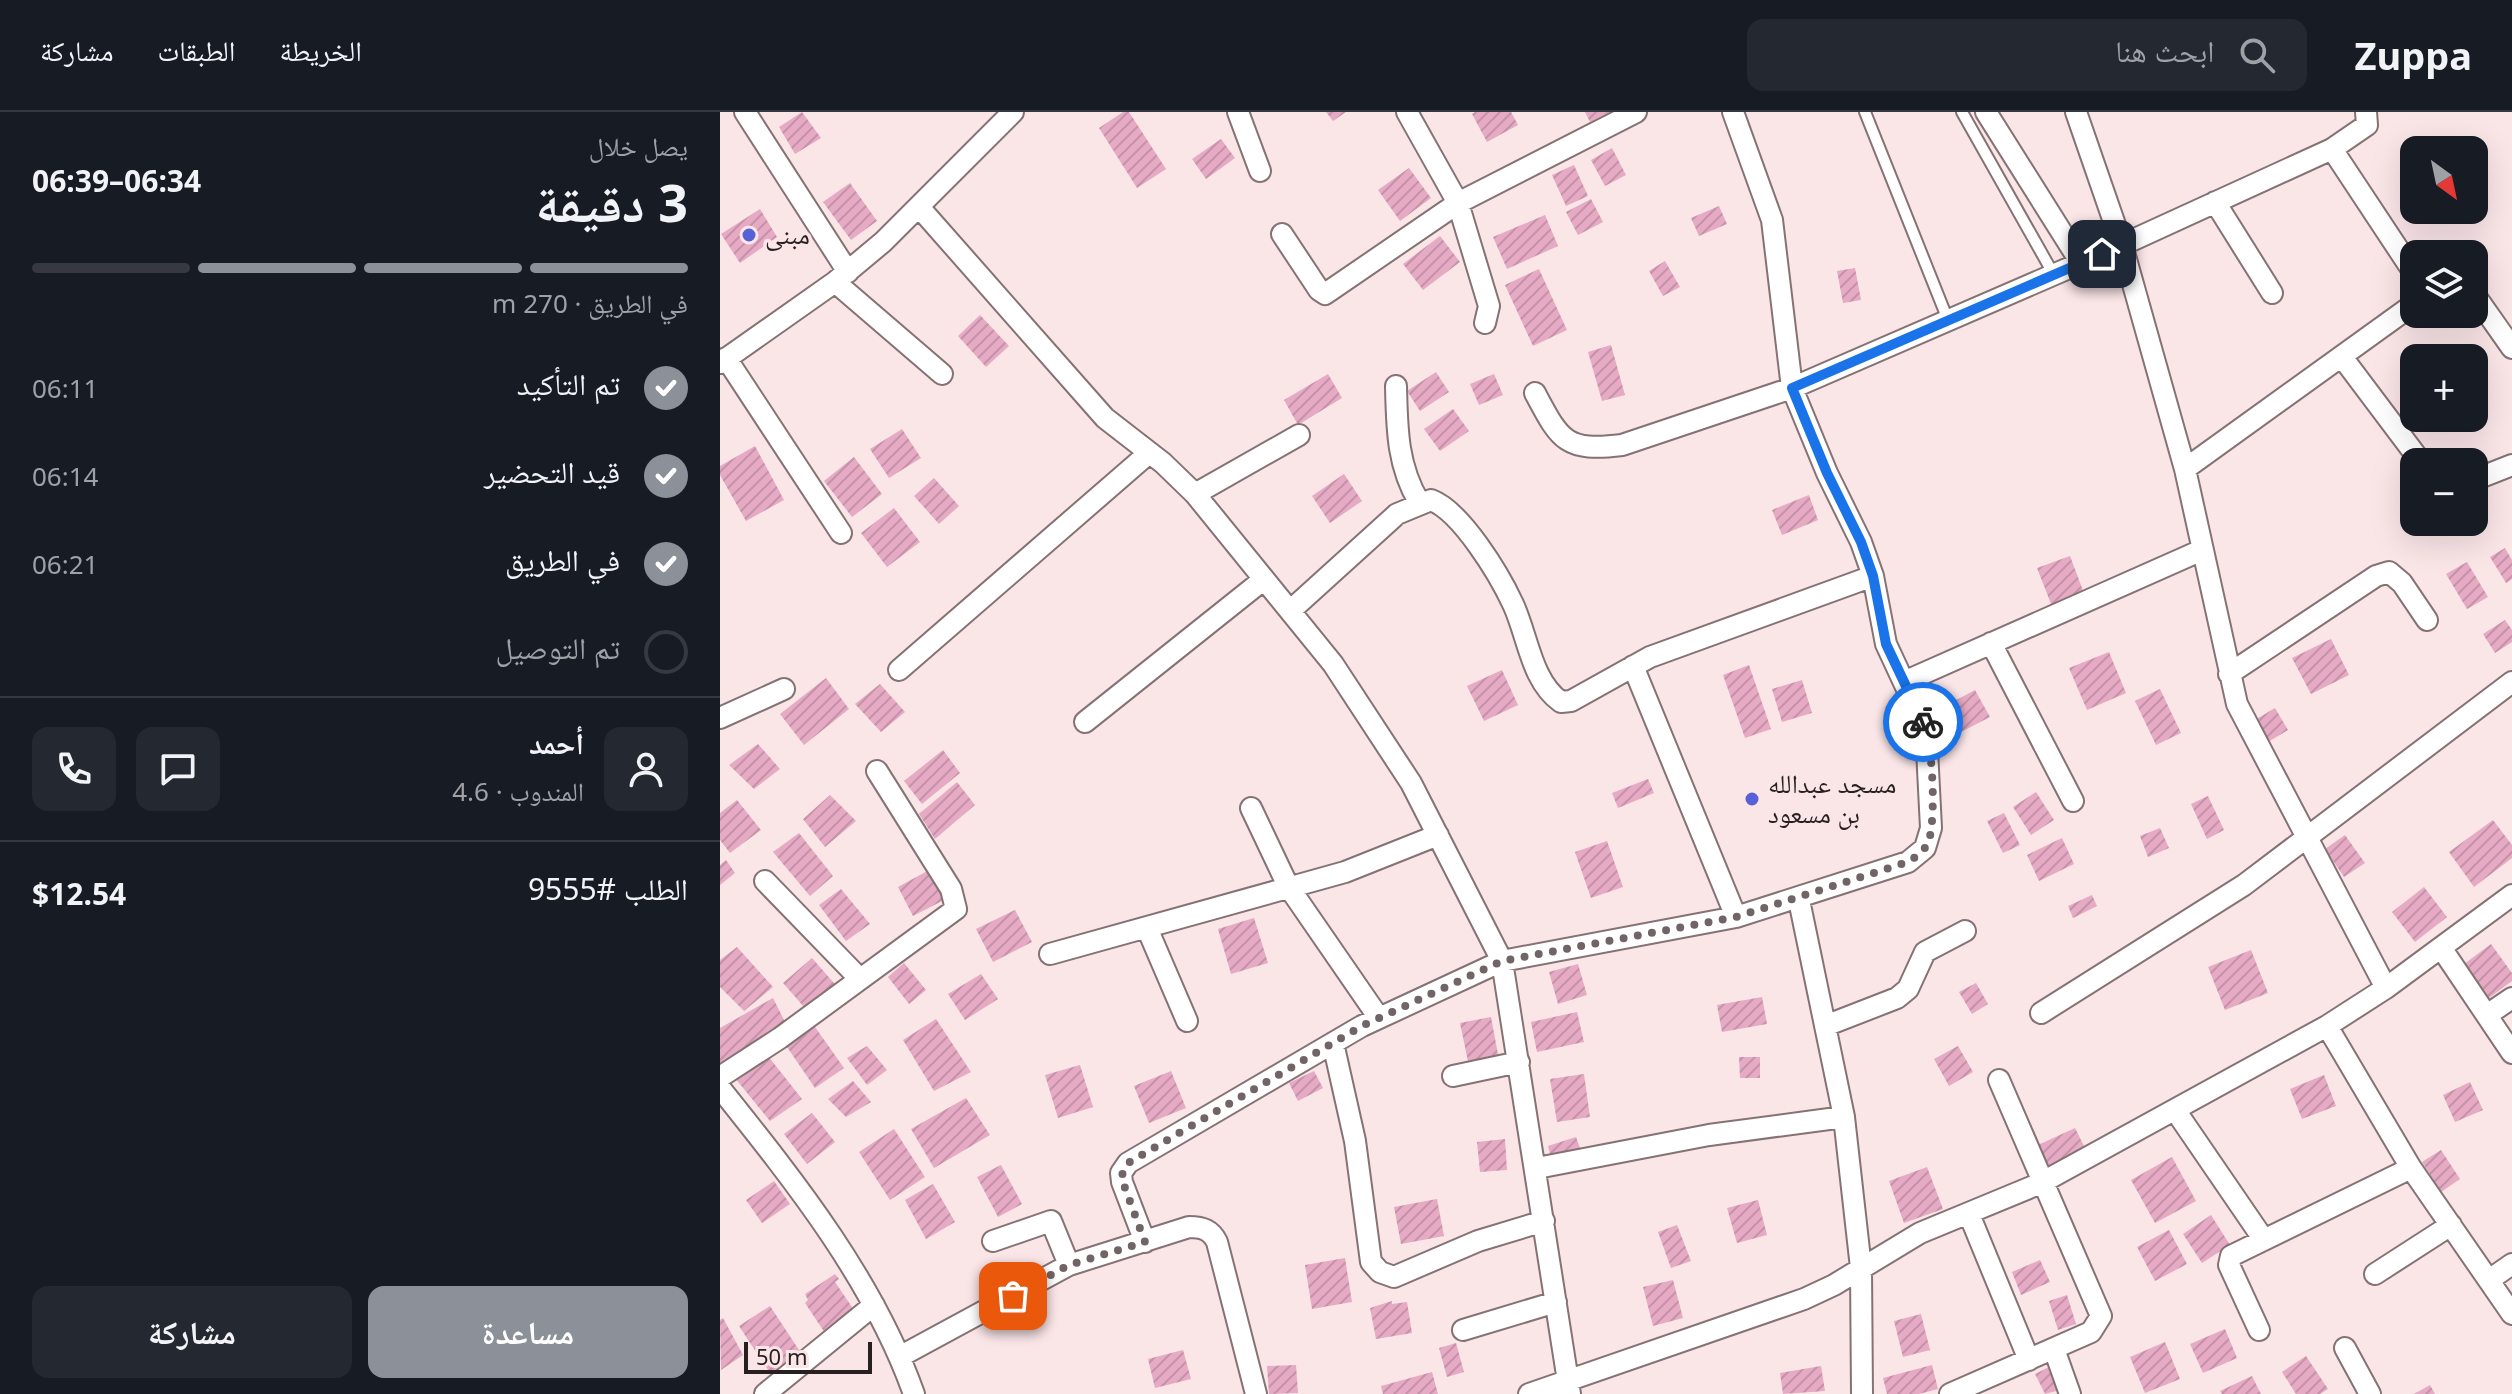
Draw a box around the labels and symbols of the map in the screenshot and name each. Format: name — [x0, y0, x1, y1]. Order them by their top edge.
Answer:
north arrow — [2400, 136, 2488, 224]
place label: مبنى — [765, 216, 810, 252]
pin — [2068, 220, 2136, 288]
marker: مبنى — [740, 226, 758, 244]
courier — [1883, 682, 1963, 762]
place label: مسجد عبدالله بن مسعود — [1768, 765, 1896, 831]
marker: مسجد عبدالله بن مسعود — [1743, 790, 1761, 808]
pin — [979, 1262, 1047, 1330]
scale bar — [744, 1338, 872, 1374]

